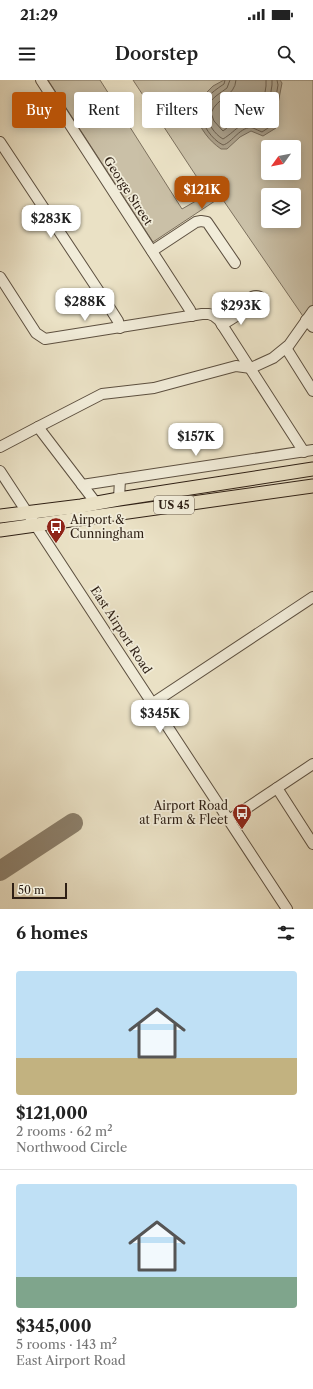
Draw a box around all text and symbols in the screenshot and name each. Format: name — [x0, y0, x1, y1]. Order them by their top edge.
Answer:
text: 21:29 — [20, 5, 58, 24]
icon: menu — [16, 43, 38, 65]
text: Doorstep — [115, 43, 198, 65]
icon: search — [275, 43, 297, 65]
chip: Buy — [12, 92, 66, 128]
chip: Rent — [74, 92, 134, 128]
chip: Filters — [142, 92, 212, 128]
chip: New — [220, 92, 279, 128]
north arrow — [261, 140, 301, 180]
map controls — [261, 140, 301, 228]
street label: George Street — [101, 154, 157, 229]
pin: $121K — [174, 176, 230, 210]
text: $121K — [183, 181, 221, 197]
button: layers — [261, 188, 301, 228]
pin: $283K — [23, 205, 79, 239]
text: $283K — [31, 210, 71, 226]
pin: $288K — [57, 288, 113, 322]
pin: $293K — [213, 292, 269, 326]
text: $288K — [64, 293, 106, 309]
text: $293K — [221, 297, 261, 313]
pin: $157K — [168, 423, 224, 457]
text: $157K — [177, 428, 215, 444]
road number: US 45 — [154, 496, 194, 514]
place label: Airport & Cunningham — [69, 512, 144, 541]
bus stop icon: Airport & Cunningham — [45, 516, 67, 544]
street label: East Airport Road — [88, 583, 156, 677]
pin: $345K — [132, 700, 188, 734]
text: $345K — [140, 705, 180, 721]
place label: Airport Road at Farm & Fleet — [139, 798, 229, 827]
bus stop icon: Airport Road at Farm & Fleet — [231, 802, 253, 830]
scale bar — [12, 881, 67, 900]
text: 50 m — [18, 883, 44, 897]
icon: filters — [275, 922, 297, 944]
text: 6 homes — [16, 923, 88, 943]
icon: home — [121, 997, 193, 1069]
text: $121,000 — [16, 1103, 88, 1123]
text: 2 rooms · 62 m² — [16, 1123, 113, 1139]
text: Northwood Circle — [16, 1139, 127, 1155]
icon: home — [121, 1210, 193, 1282]
text: $345,000 — [16, 1316, 92, 1336]
text: 5 rooms · 143 m² — [16, 1336, 117, 1352]
text: East Airport Road — [16, 1352, 126, 1368]

